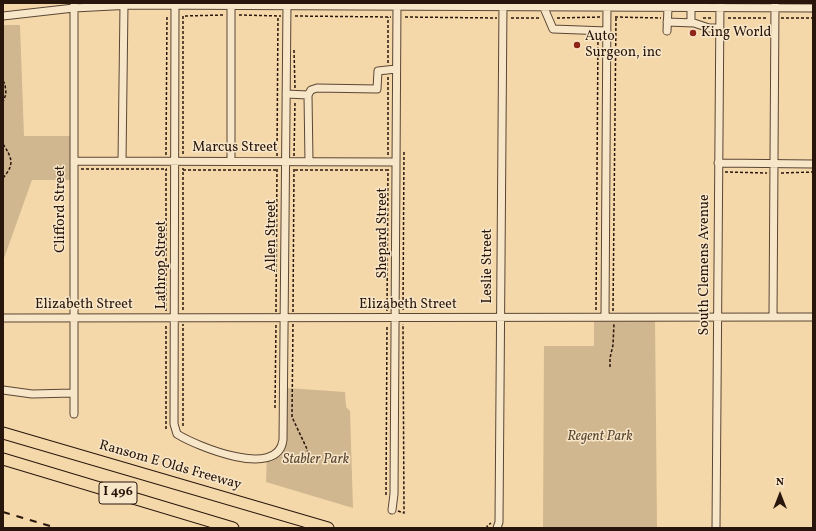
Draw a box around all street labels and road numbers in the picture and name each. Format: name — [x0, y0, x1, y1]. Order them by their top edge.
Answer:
street label: Marcus Street — [192, 140, 278, 156]
street label: Clifford Street — [53, 165, 69, 253]
street label: Shepard Street — [375, 188, 391, 278]
street label: South Clemens Avenue — [697, 194, 713, 336]
street label: Allen Street — [264, 200, 280, 272]
street label: Lathrop Street — [154, 221, 170, 309]
street label: Leslie Street — [480, 229, 496, 303]
street label: Elizabeth Street — [35, 297, 133, 313]
street label: Elizabeth Street — [359, 297, 457, 313]
street label: Ransom E Olds Freeway — [97, 438, 243, 494]
road number: I 496 — [99, 482, 137, 504]

